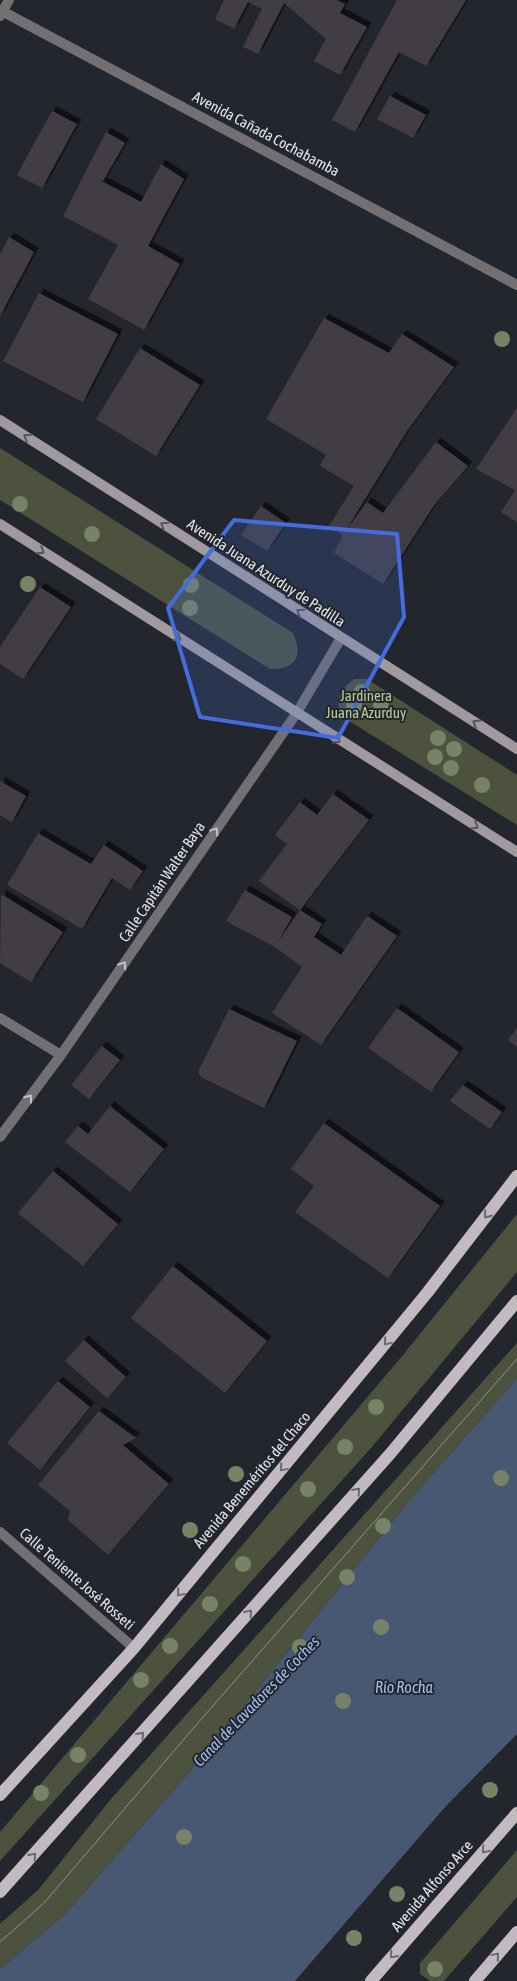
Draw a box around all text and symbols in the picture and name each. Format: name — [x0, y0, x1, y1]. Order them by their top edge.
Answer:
street label: Avenida Cañada Cochabamba — [190, 88, 343, 180]
one-way arrow — [23, 434, 32, 443]
street label: Avenida Juana Azurduy de Padilla — [184, 515, 348, 630]
one-way arrow — [160, 521, 169, 531]
one-way arrow — [36, 544, 45, 554]
one-way arrow — [297, 609, 306, 618]
one-way arrow — [173, 632, 182, 642]
park label: Jardinera Juana Azurduy — [326, 687, 406, 721]
one-way arrow — [472, 720, 481, 730]
one-way arrow — [332, 733, 341, 743]
street label: Calle Capitán Walter Baya — [115, 818, 208, 945]
one-way arrow — [470, 819, 479, 829]
one-way arrow — [209, 828, 218, 837]
one-way arrow — [117, 961, 126, 971]
one-way arrow — [23, 1094, 32, 1104]
one-way arrow — [485, 1209, 493, 1218]
one-way arrow — [383, 1337, 392, 1346]
street label: Avenida Beneméritos del Chaco — [190, 1408, 314, 1551]
one-way arrow — [280, 1462, 289, 1471]
one-way arrow — [351, 1488, 360, 1497]
street label: Calle Teniente José Rosseti — [16, 1524, 138, 1633]
one-way arrow — [177, 1587, 185, 1596]
one-way arrow — [243, 1610, 252, 1619]
water label: Canal de Lavadores de Coches — [189, 1632, 323, 1770]
water label: Río Rocha — [375, 1678, 434, 1696]
one-way arrow — [135, 1731, 144, 1740]
street label: Avenida Alfonso Arce — [387, 1836, 476, 1935]
one-way arrow — [482, 1844, 491, 1853]
one-way arrow — [27, 1852, 36, 1861]
one-way arrow — [390, 1950, 399, 1959]
one-way arrow — [491, 1953, 500, 1962]

